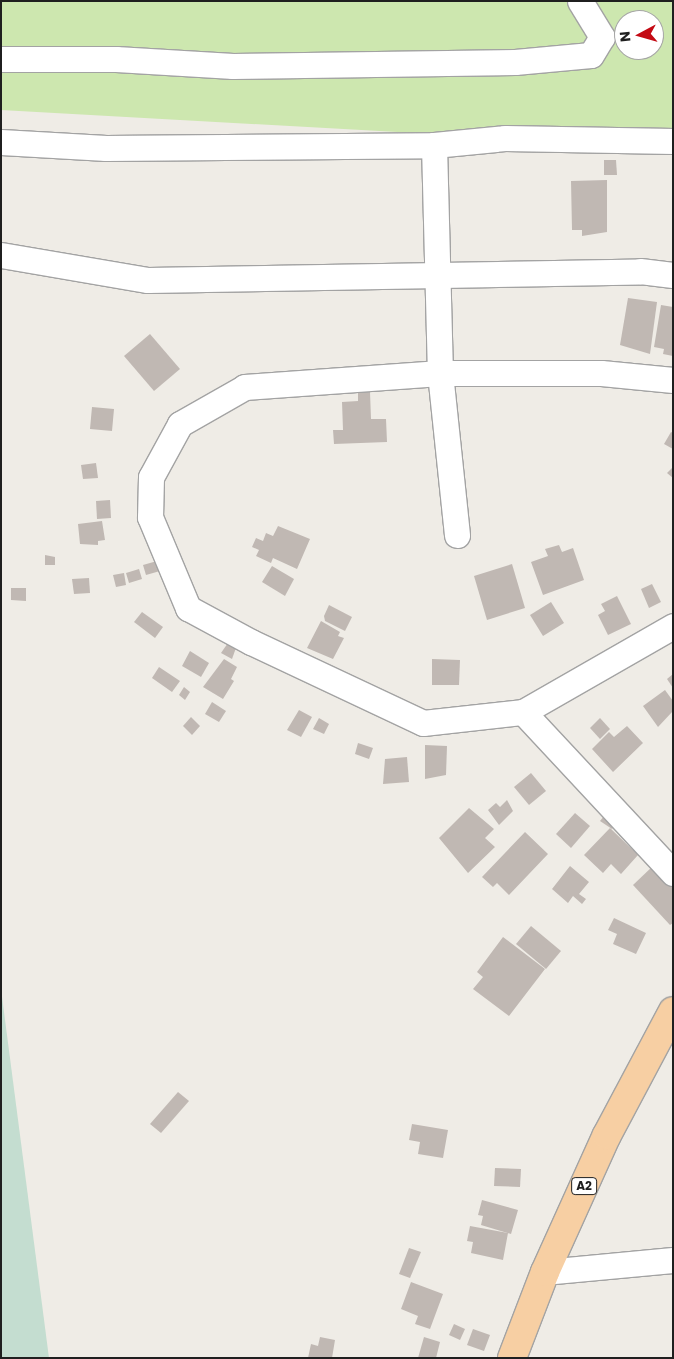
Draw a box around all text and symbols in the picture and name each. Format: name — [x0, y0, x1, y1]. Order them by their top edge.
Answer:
north arrow — [614, 10, 664, 60]
text: N — [615, 30, 636, 43]
road number: A2 — [570, 1176, 598, 1196]

